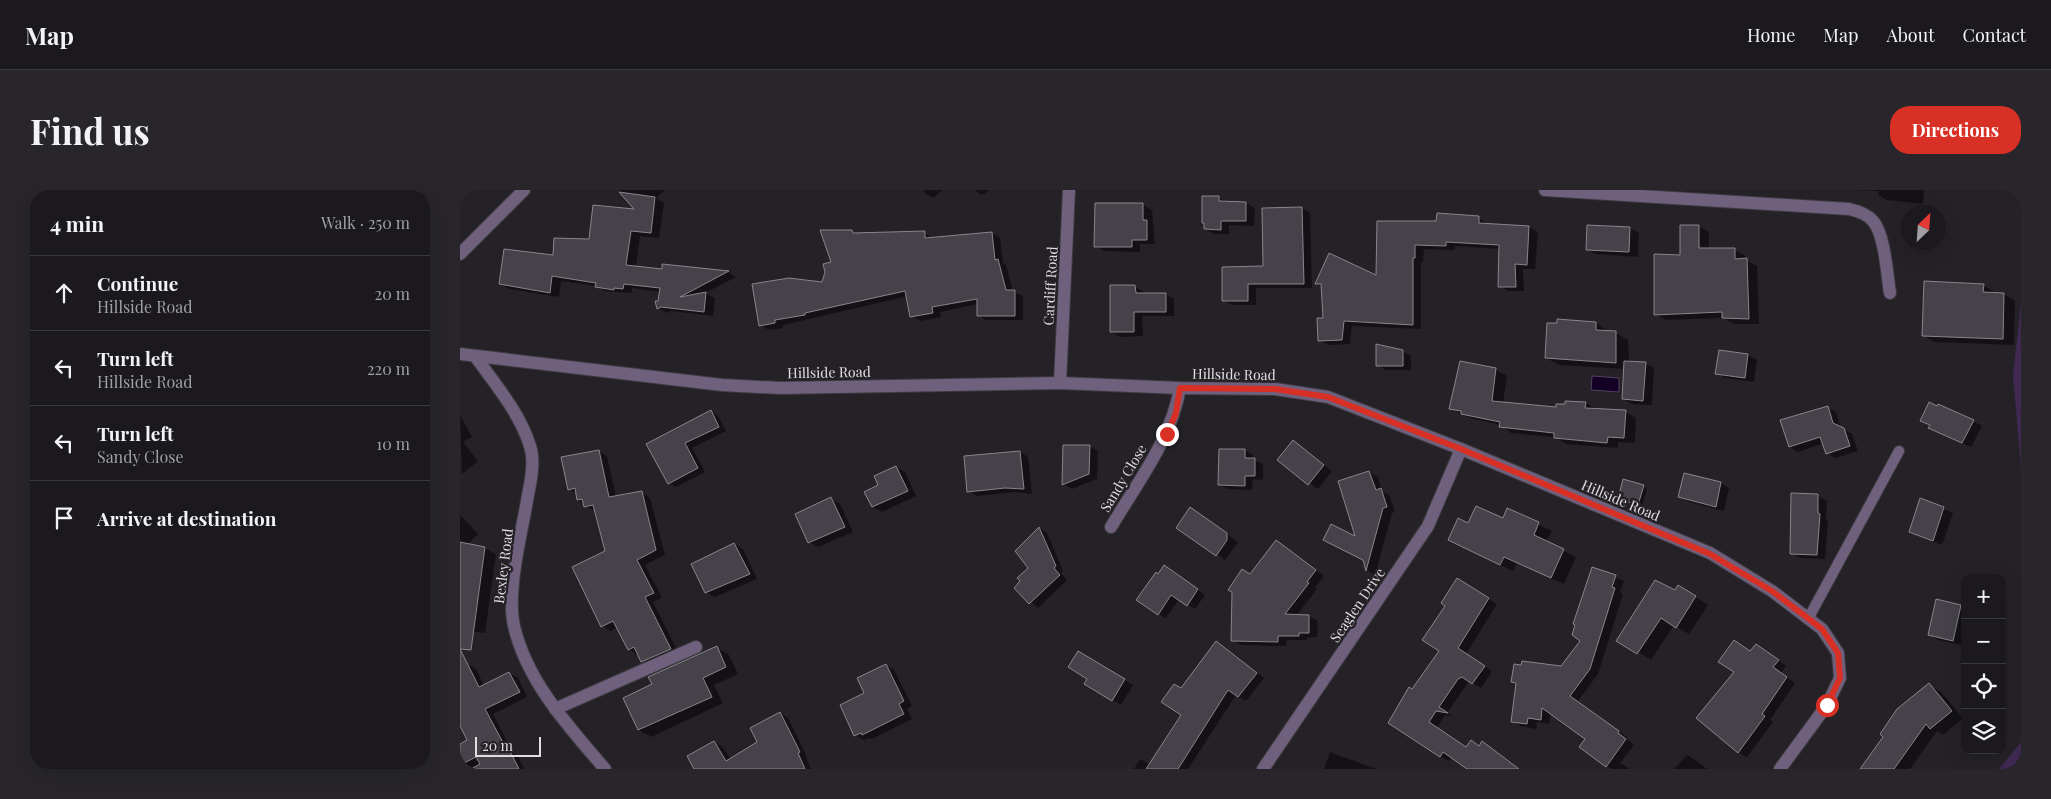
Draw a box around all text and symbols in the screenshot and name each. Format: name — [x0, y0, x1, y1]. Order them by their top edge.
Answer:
text: Map — [25, 19, 74, 51]
text: Home — [1747, 23, 1795, 47]
text: Map — [1823, 23, 1858, 47]
text: About — [1886, 23, 1935, 47]
text: Contact — [1963, 23, 2026, 47]
button: Directions — [1890, 106, 2021, 154]
text: Find us — [30, 107, 150, 154]
north arrow — [1901, 205, 1946, 250]
text: 4 min — [50, 209, 104, 237]
text: Walk · 250 m — [321, 212, 410, 233]
street label: Cardiff Road — [1038, 246, 1062, 326]
text: Continue — [97, 270, 178, 296]
icon: ahead — [50, 279, 78, 307]
text: 20 m — [375, 283, 410, 304]
text: Hillside Road — [97, 296, 193, 317]
text: Turn left — [97, 345, 174, 371]
icon: left — [50, 354, 78, 382]
text: 220 m — [367, 358, 410, 379]
street label: Hillside Road — [787, 362, 871, 382]
street label: Hillside Road — [1192, 364, 1276, 384]
text: Hillside Road — [97, 371, 193, 392]
text: Turn left — [97, 420, 174, 446]
route end — [1156, 423, 1179, 446]
icon: left — [50, 429, 78, 457]
text: 10 m — [376, 433, 410, 454]
street label: Sandy Close — [1095, 441, 1151, 515]
text: Sandy Close — [97, 446, 184, 467]
street label: Hillside Road — [1579, 475, 1663, 525]
icon: arrive — [50, 504, 78, 532]
text: Arrive at destination — [97, 505, 277, 531]
street label: Bexley Road — [489, 527, 517, 605]
street label: Seaglen Drive — [1325, 564, 1389, 646]
map controls — [1961, 574, 2006, 754]
button: + — [1961, 574, 2006, 619]
button: − — [1961, 619, 2006, 664]
button: locate — [1961, 664, 2006, 709]
route start — [1816, 694, 1839, 717]
button: layers — [1961, 709, 2006, 754]
scale bar — [475, 734, 541, 757]
text: 20 m — [482, 736, 513, 755]

